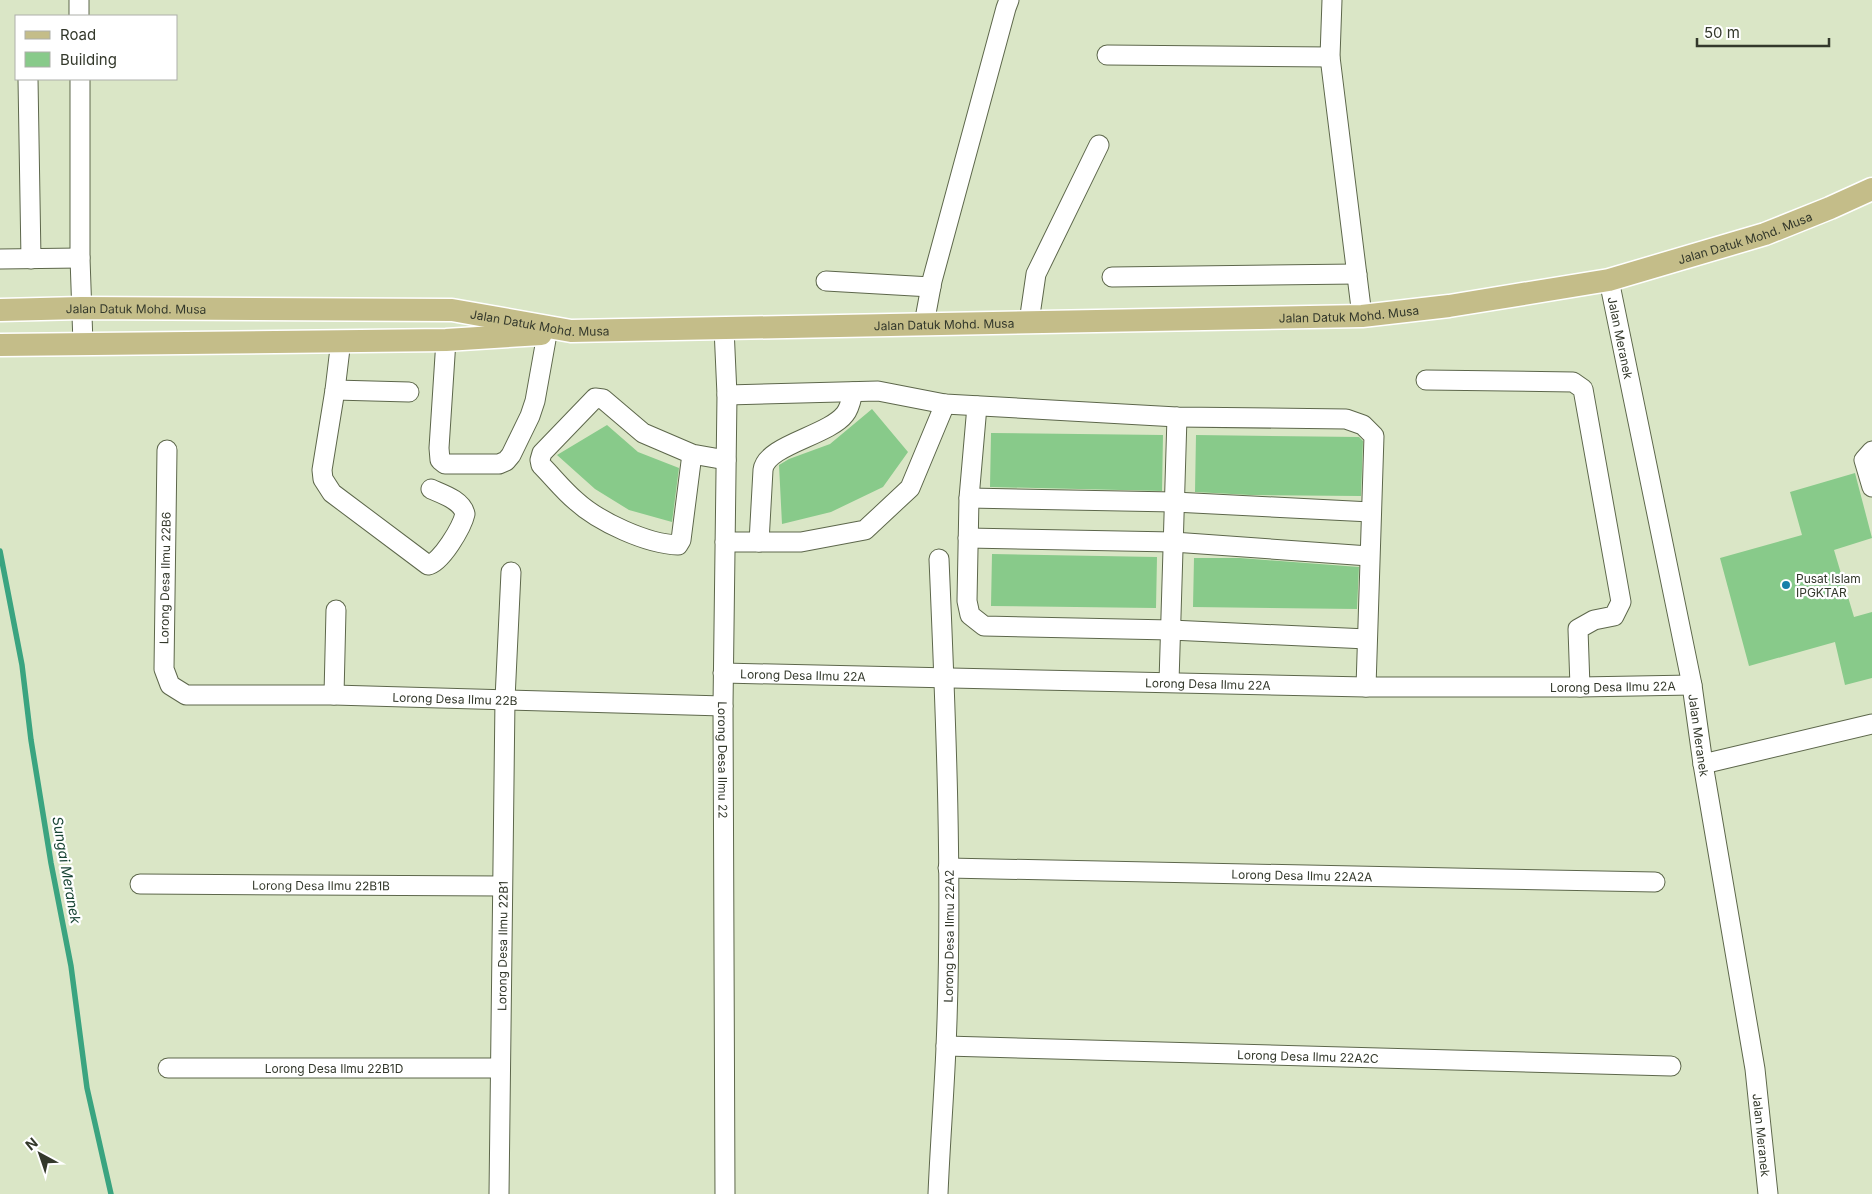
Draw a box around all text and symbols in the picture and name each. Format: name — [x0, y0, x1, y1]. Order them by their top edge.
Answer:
legend — [15, 15, 178, 80]
scale bar — [1697, 15, 1830, 47]
text: 50 m — [1704, 23, 1740, 42]
text: Road — [60, 25, 96, 44]
text: Building — [60, 50, 117, 69]
street label: Jalan Datuk Mohd. Musa — [1676, 208, 1814, 267]
street label: Jalan Meranek — [1605, 295, 1637, 381]
street label: Jalan Datuk Mohd. Musa — [66, 300, 206, 316]
street label: Jalan Datuk Mohd. Musa — [1279, 302, 1420, 325]
street label: Jalan Datuk Mohd. Musa — [469, 306, 610, 338]
street label: Jalan Datuk Mohd. Musa — [874, 315, 1014, 333]
street label: Lorong Desa Ilmu 22B6 — [156, 512, 174, 644]
place label: Pusat Islam IPGKTAR — [1796, 571, 1861, 600]
marker: Pusat Islam IPGKTAR — [1780, 579, 1792, 591]
street label: Lorong Desa Ilmu 22A — [740, 666, 866, 684]
street label: Lorong Desa Ilmu 22A — [1145, 675, 1271, 692]
street label: Lorong Desa Ilmu 22A — [1550, 678, 1676, 695]
street label: Lorong Desa Ilmu 22B — [392, 689, 518, 708]
street label: Jalan Meranek — [1686, 693, 1713, 778]
street label: Lorong Desa Ilmu 22 — [715, 701, 731, 819]
water label: Sungai Meranek — [49, 815, 85, 925]
street label: Lorong Desa Ilmu 22A2A — [1231, 866, 1373, 884]
street label: Lorong Desa Ilmu 22A2 — [940, 870, 956, 1003]
street label: Lorong Desa Ilmu 22B1B — [252, 877, 390, 893]
street label: Lorong Desa Ilmu 22B1 — [494, 881, 510, 1011]
street label: Lorong Desa Ilmu 22A2C — [1237, 1047, 1379, 1065]
street label: Lorong Desa Ilmu 22B1D — [265, 1061, 403, 1076]
street label: Jalan Meranek — [1750, 1093, 1774, 1178]
north arrow — [15, 1129, 65, 1179]
text: N — [22, 1134, 41, 1154]

